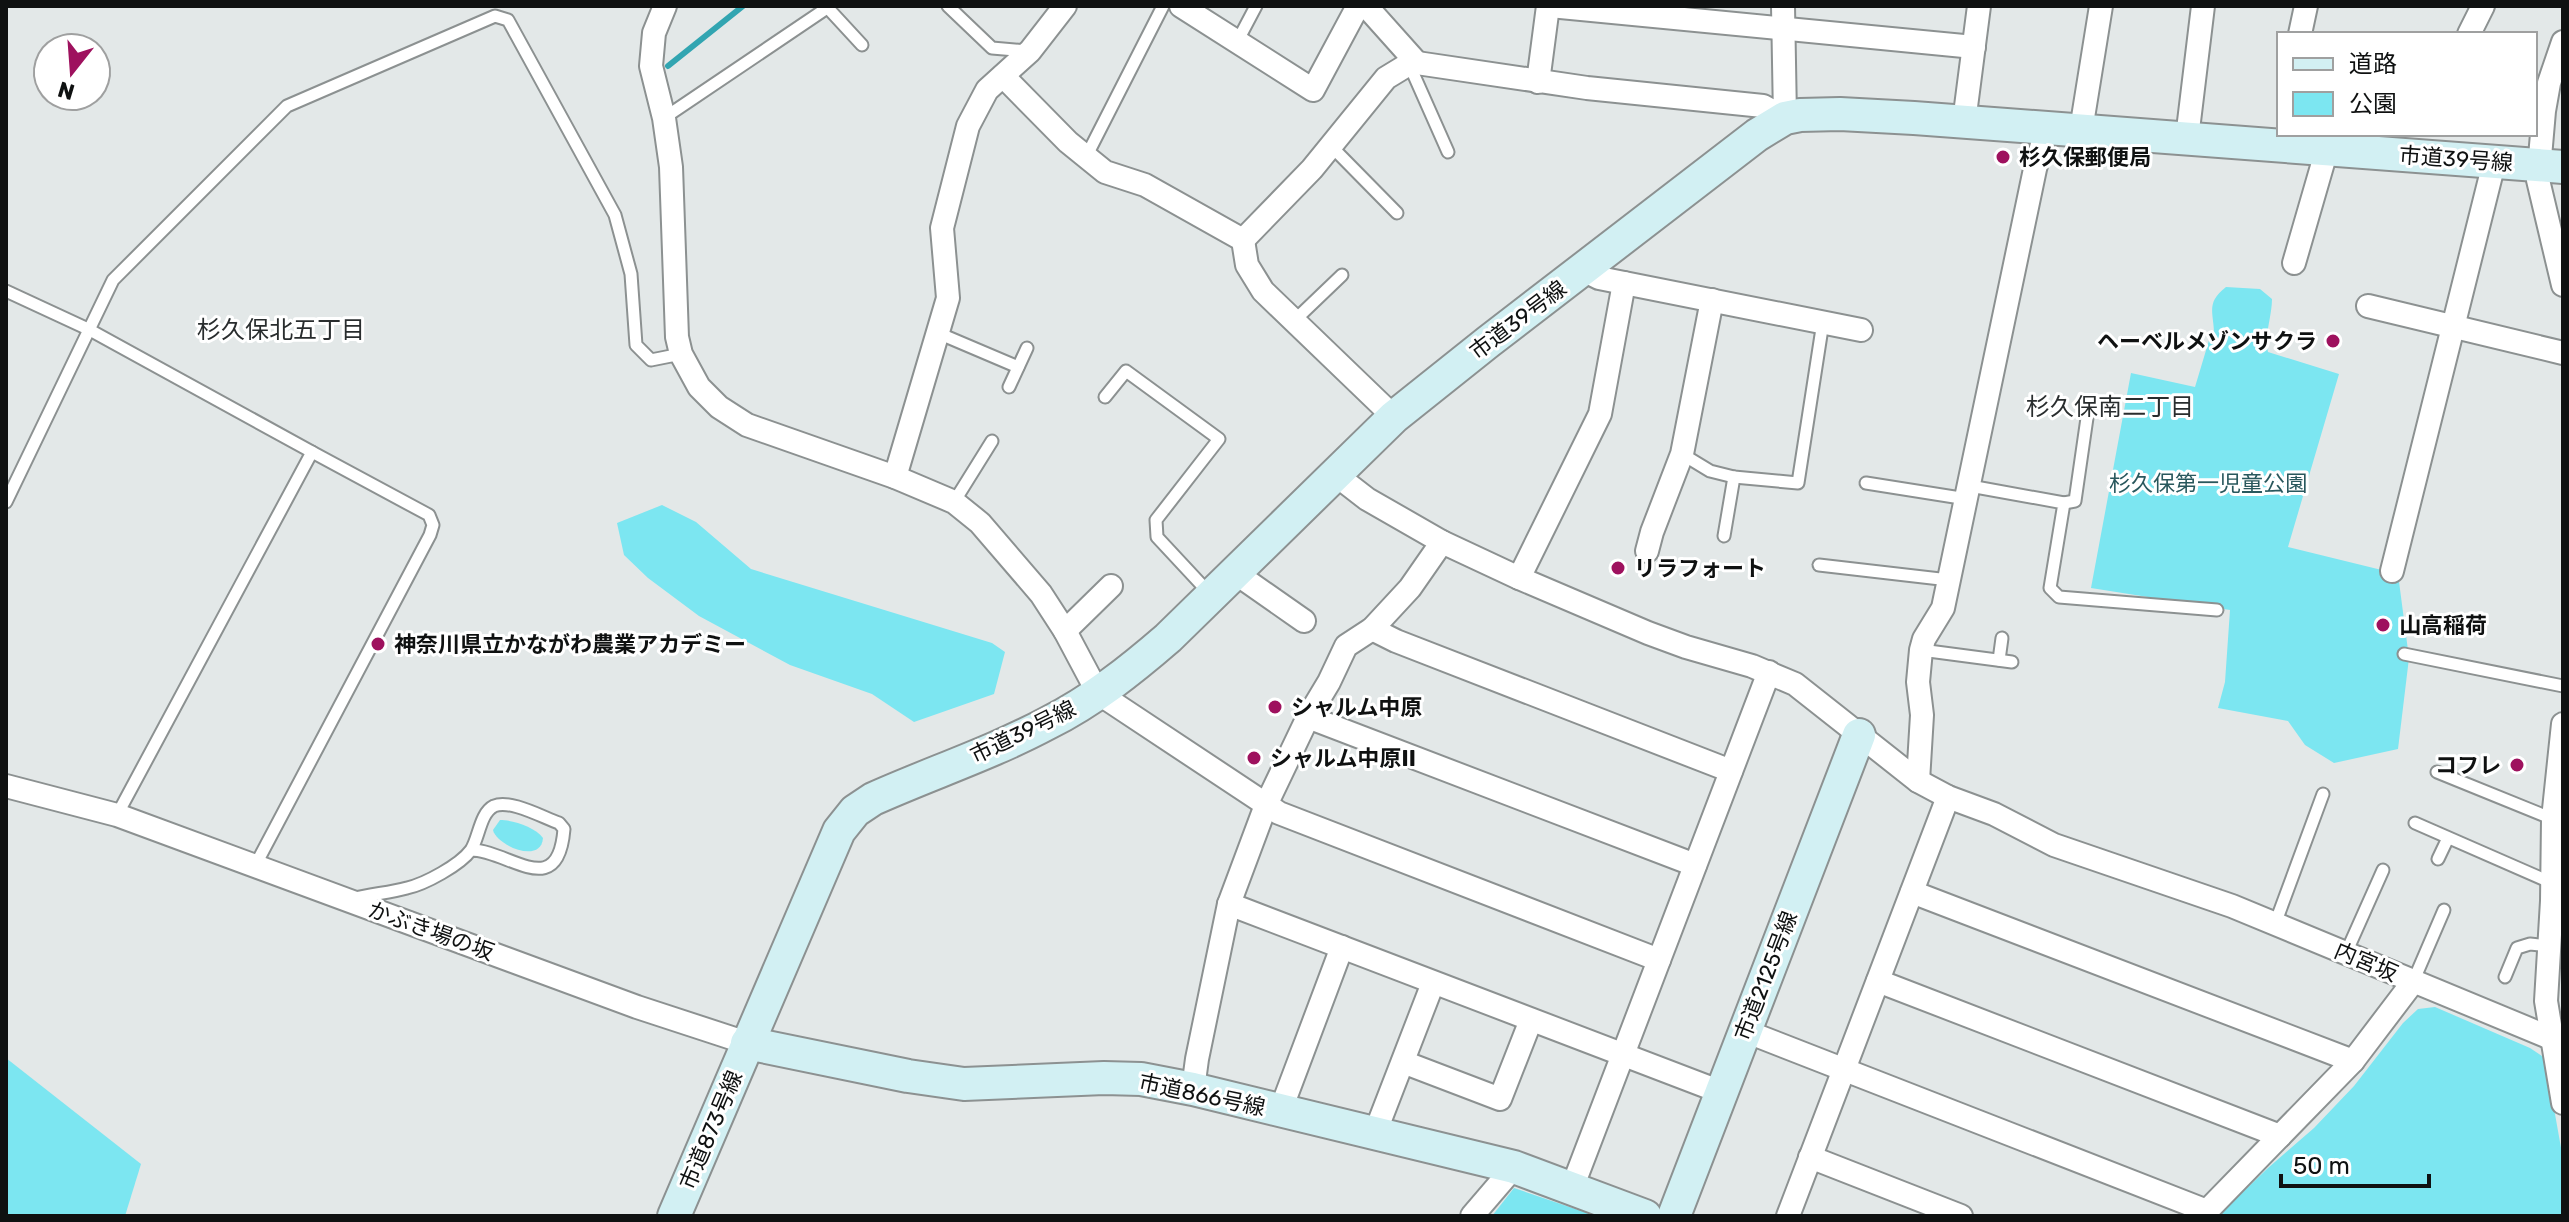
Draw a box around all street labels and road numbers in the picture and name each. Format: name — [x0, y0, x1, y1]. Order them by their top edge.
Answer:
street label: 市道39号線 — [2398, 142, 2514, 176]
street label: 市道39号線 — [1464, 275, 1572, 365]
street label: 市道39号線 — [966, 695, 1080, 769]
street label: かぶき場の坂 — [364, 896, 498, 966]
street label: 市道2125号線 — [1729, 908, 1803, 1044]
street label: 内宮坂 — [2330, 937, 2402, 987]
street label: 市道873号線 — [674, 1066, 748, 1194]
street label: 市道866号線 — [1136, 1068, 1268, 1122]

